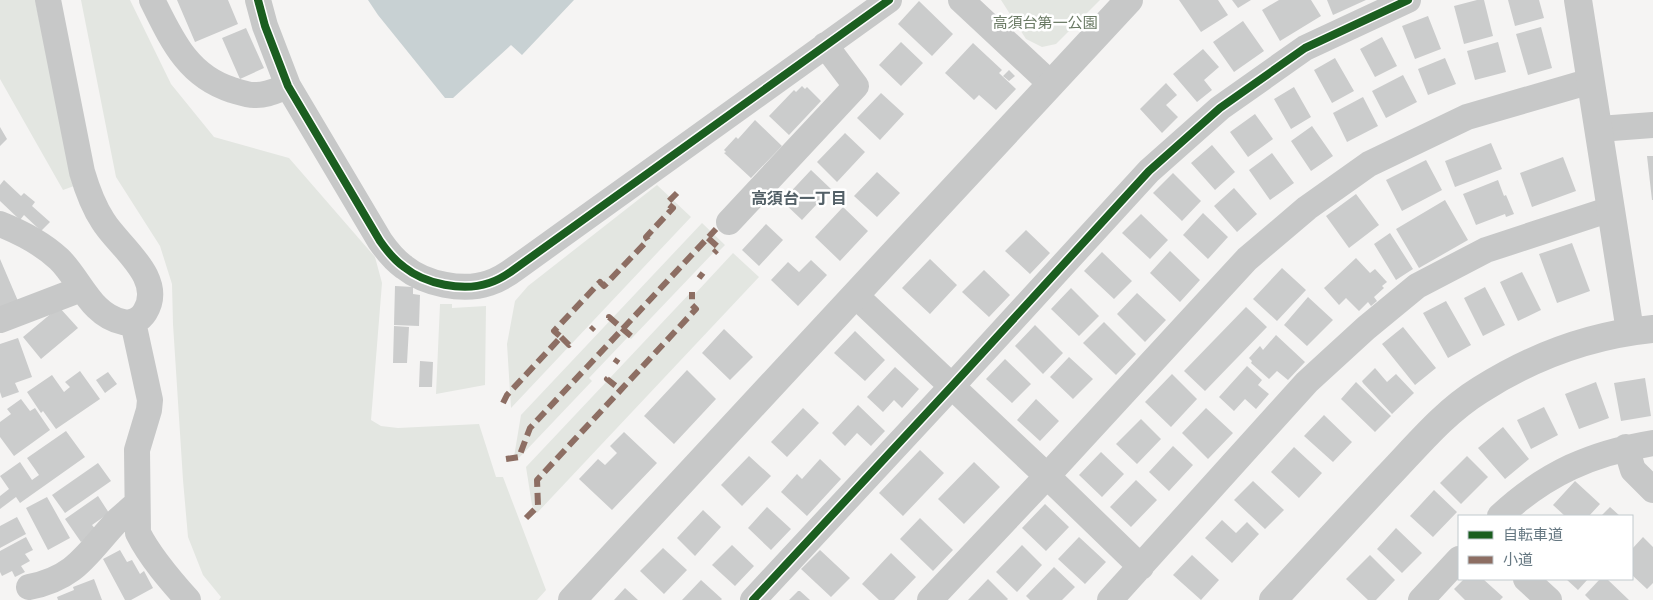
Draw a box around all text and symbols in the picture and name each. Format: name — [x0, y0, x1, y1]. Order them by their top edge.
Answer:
park label: 高須台第一公園 — [992, 13, 1098, 32]
district label: 高須台一丁目 — [751, 188, 847, 208]
legend — [1458, 515, 1633, 580]
text: 自転車道 — [1503, 525, 1563, 544]
text: 小道 — [1503, 550, 1533, 569]

